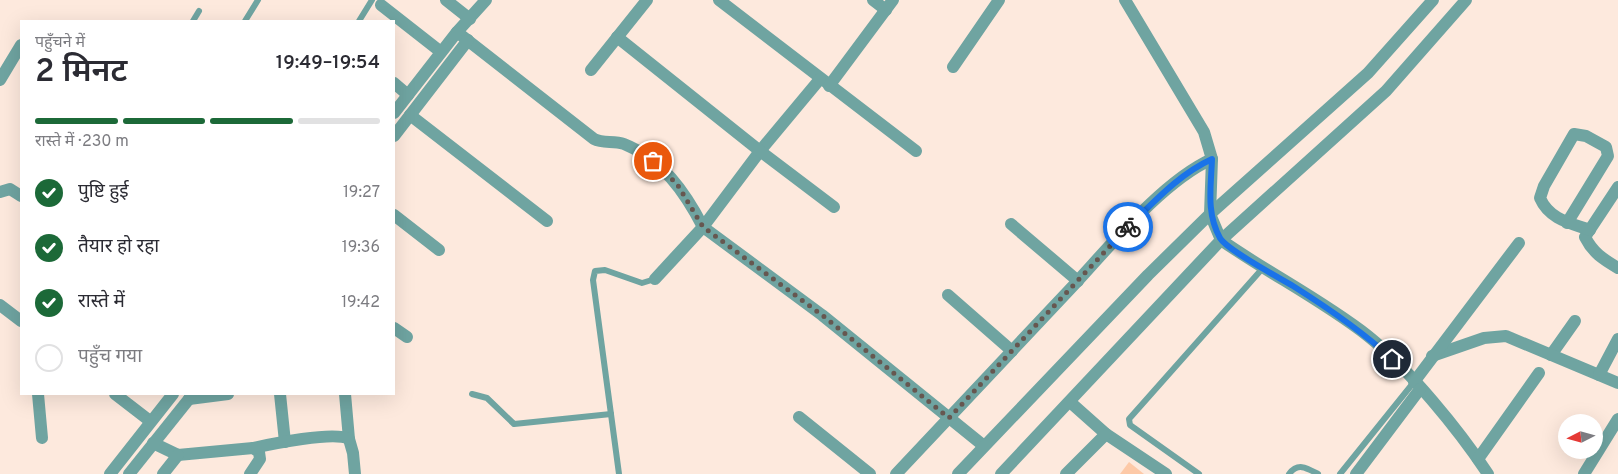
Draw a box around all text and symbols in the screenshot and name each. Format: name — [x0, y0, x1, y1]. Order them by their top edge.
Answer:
text: पहुँचने में — [35, 33, 85, 53]
text: 19:49–19:54 — [276, 51, 380, 75]
text: 2 मिनट — [35, 53, 127, 93]
text: रास्ते में · 230 m — [35, 132, 129, 152]
pin — [632, 140, 674, 182]
icon: bag — [639, 147, 667, 175]
icon: check — [35, 179, 63, 207]
text: पुष्टि हुई — [78, 180, 129, 204]
text: 19:27 — [343, 183, 380, 203]
courier — [1103, 202, 1153, 252]
icon: bike — [1114, 213, 1142, 241]
icon: check — [35, 234, 63, 262]
text: तैयार हो रहा — [78, 235, 159, 259]
text: 19:36 — [342, 238, 380, 258]
icon: check — [35, 289, 63, 317]
text: रास्ते में — [78, 290, 125, 314]
text: 19:42 — [341, 293, 380, 313]
pin — [1371, 338, 1413, 380]
text: पहुँच गया — [78, 345, 142, 369]
icon: home — [1378, 345, 1406, 373]
north arrow — [1558, 414, 1602, 459]
map controls — [1558, 414, 1603, 459]

